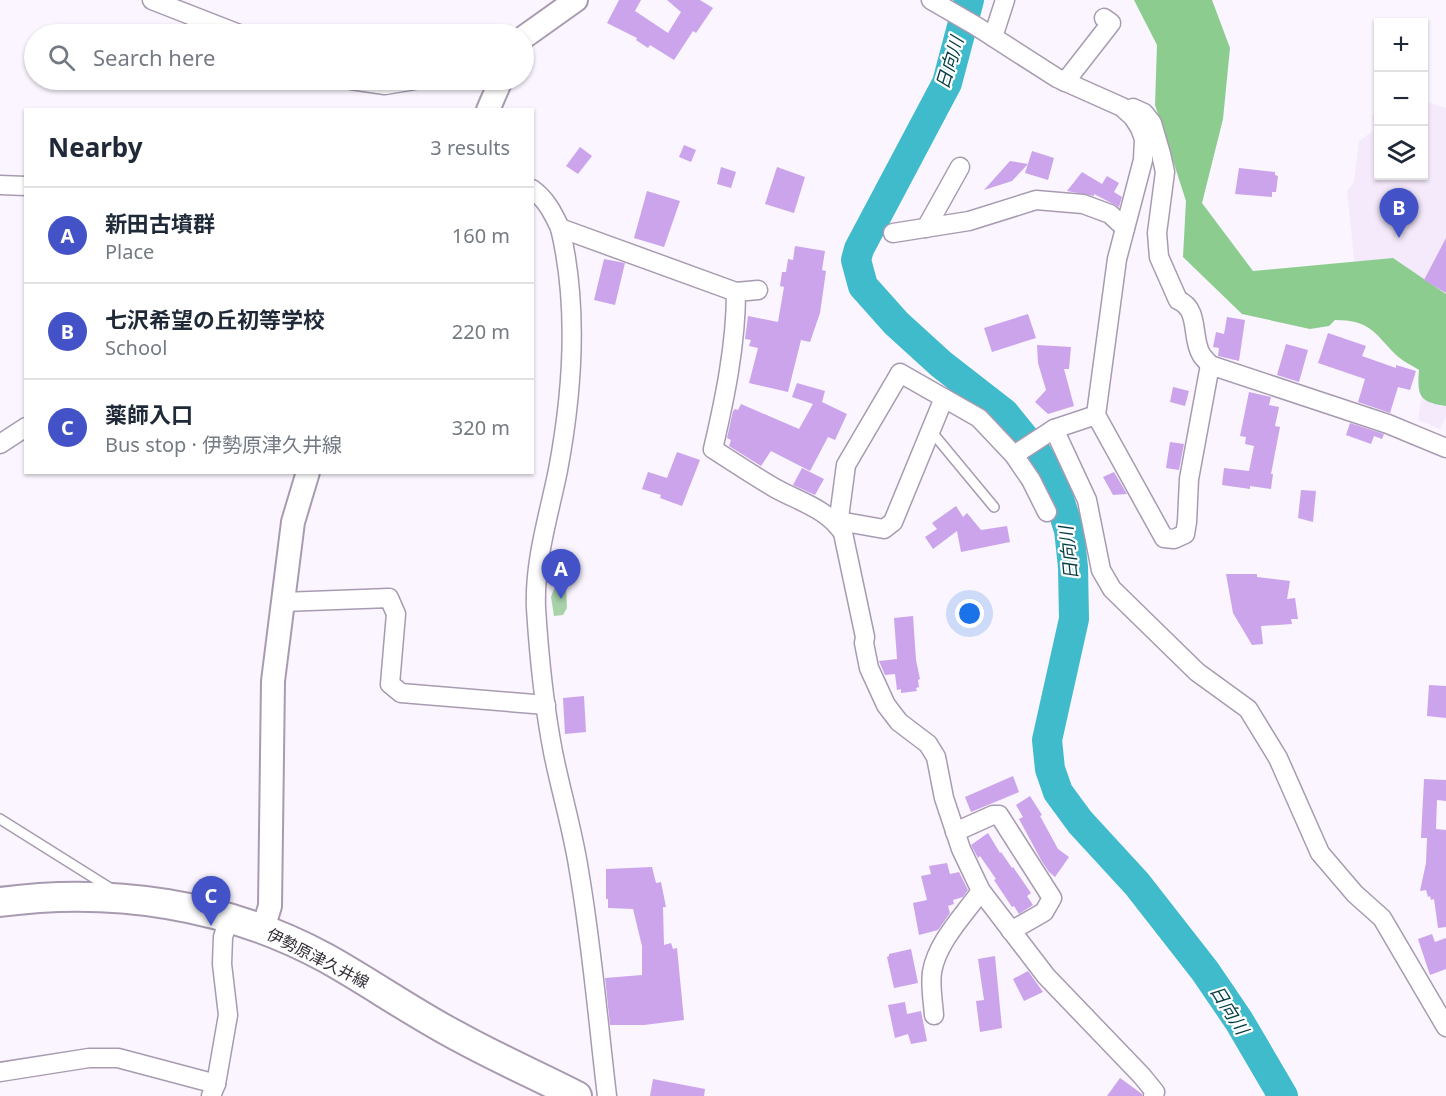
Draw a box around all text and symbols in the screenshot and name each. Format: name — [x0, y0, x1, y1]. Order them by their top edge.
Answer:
map controls — [1374, 18, 1428, 180]
button: + — [1374, 18, 1428, 72]
search box — [24, 24, 534, 90]
water label: 日向川 — [930, 31, 969, 92]
icon: search — [45, 41, 78, 74]
text: Search here — [93, 42, 215, 72]
button: − — [1374, 72, 1428, 126]
button: layers — [1374, 126, 1428, 180]
text: Nearby — [48, 129, 143, 165]
text: 3 results — [430, 134, 510, 161]
pin: B — [1380, 188, 1418, 238]
text: 新田古墳群 — [105, 208, 215, 238]
text: A — [61, 222, 74, 249]
text: 160 m — [452, 222, 510, 249]
text: Place — [105, 238, 154, 265]
text: 七沢希望の丘初等学校 — [105, 304, 325, 334]
text: B — [61, 318, 74, 345]
text: 220 m — [452, 318, 510, 345]
text: School — [105, 334, 167, 361]
text: 薬師入口 — [105, 399, 193, 429]
text: C — [61, 414, 74, 441]
text: 320 m — [452, 414, 510, 441]
text: Bus stop · 伊勢原津久井線 — [105, 431, 342, 458]
water label: 日向川 — [1053, 523, 1083, 581]
pin: A — [542, 550, 580, 599]
your location — [955, 599, 984, 628]
pin: C — [192, 876, 230, 926]
street label: 伊勢原津久井線 — [263, 923, 373, 993]
water label: 日向川 — [1205, 980, 1255, 1040]

